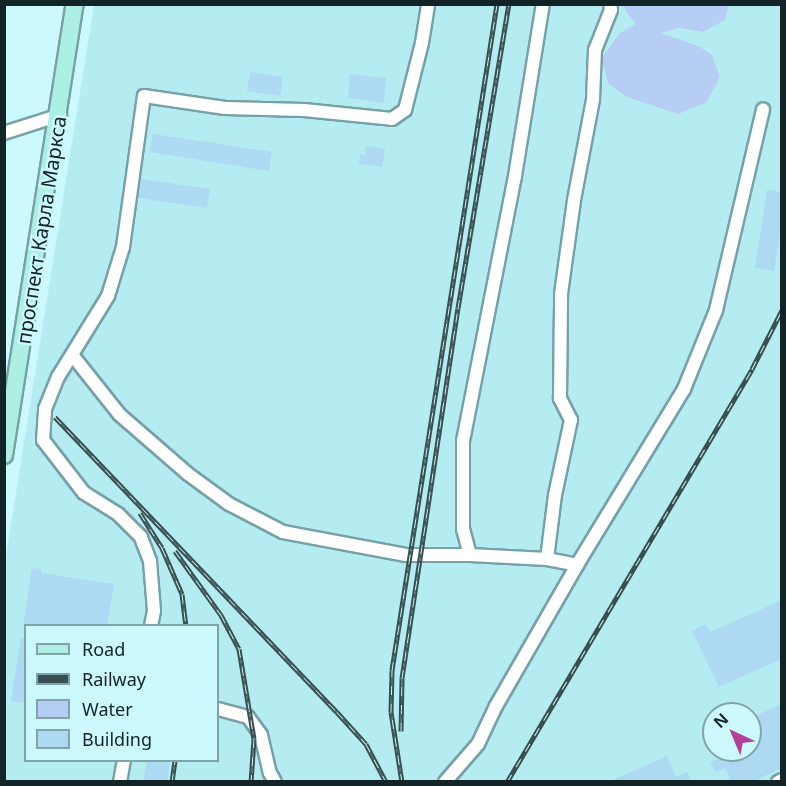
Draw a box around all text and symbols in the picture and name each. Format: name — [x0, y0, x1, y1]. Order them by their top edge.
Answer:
street label: проспект Карла Маркса — [11, 114, 71, 346]
legend — [24, 624, 219, 762]
text: Road — [82, 637, 125, 661]
text: Railway — [82, 667, 146, 691]
text: Water — [82, 697, 133, 721]
north arrow — [702, 702, 762, 762]
text: N — [709, 708, 733, 733]
text: Building — [82, 727, 152, 751]

